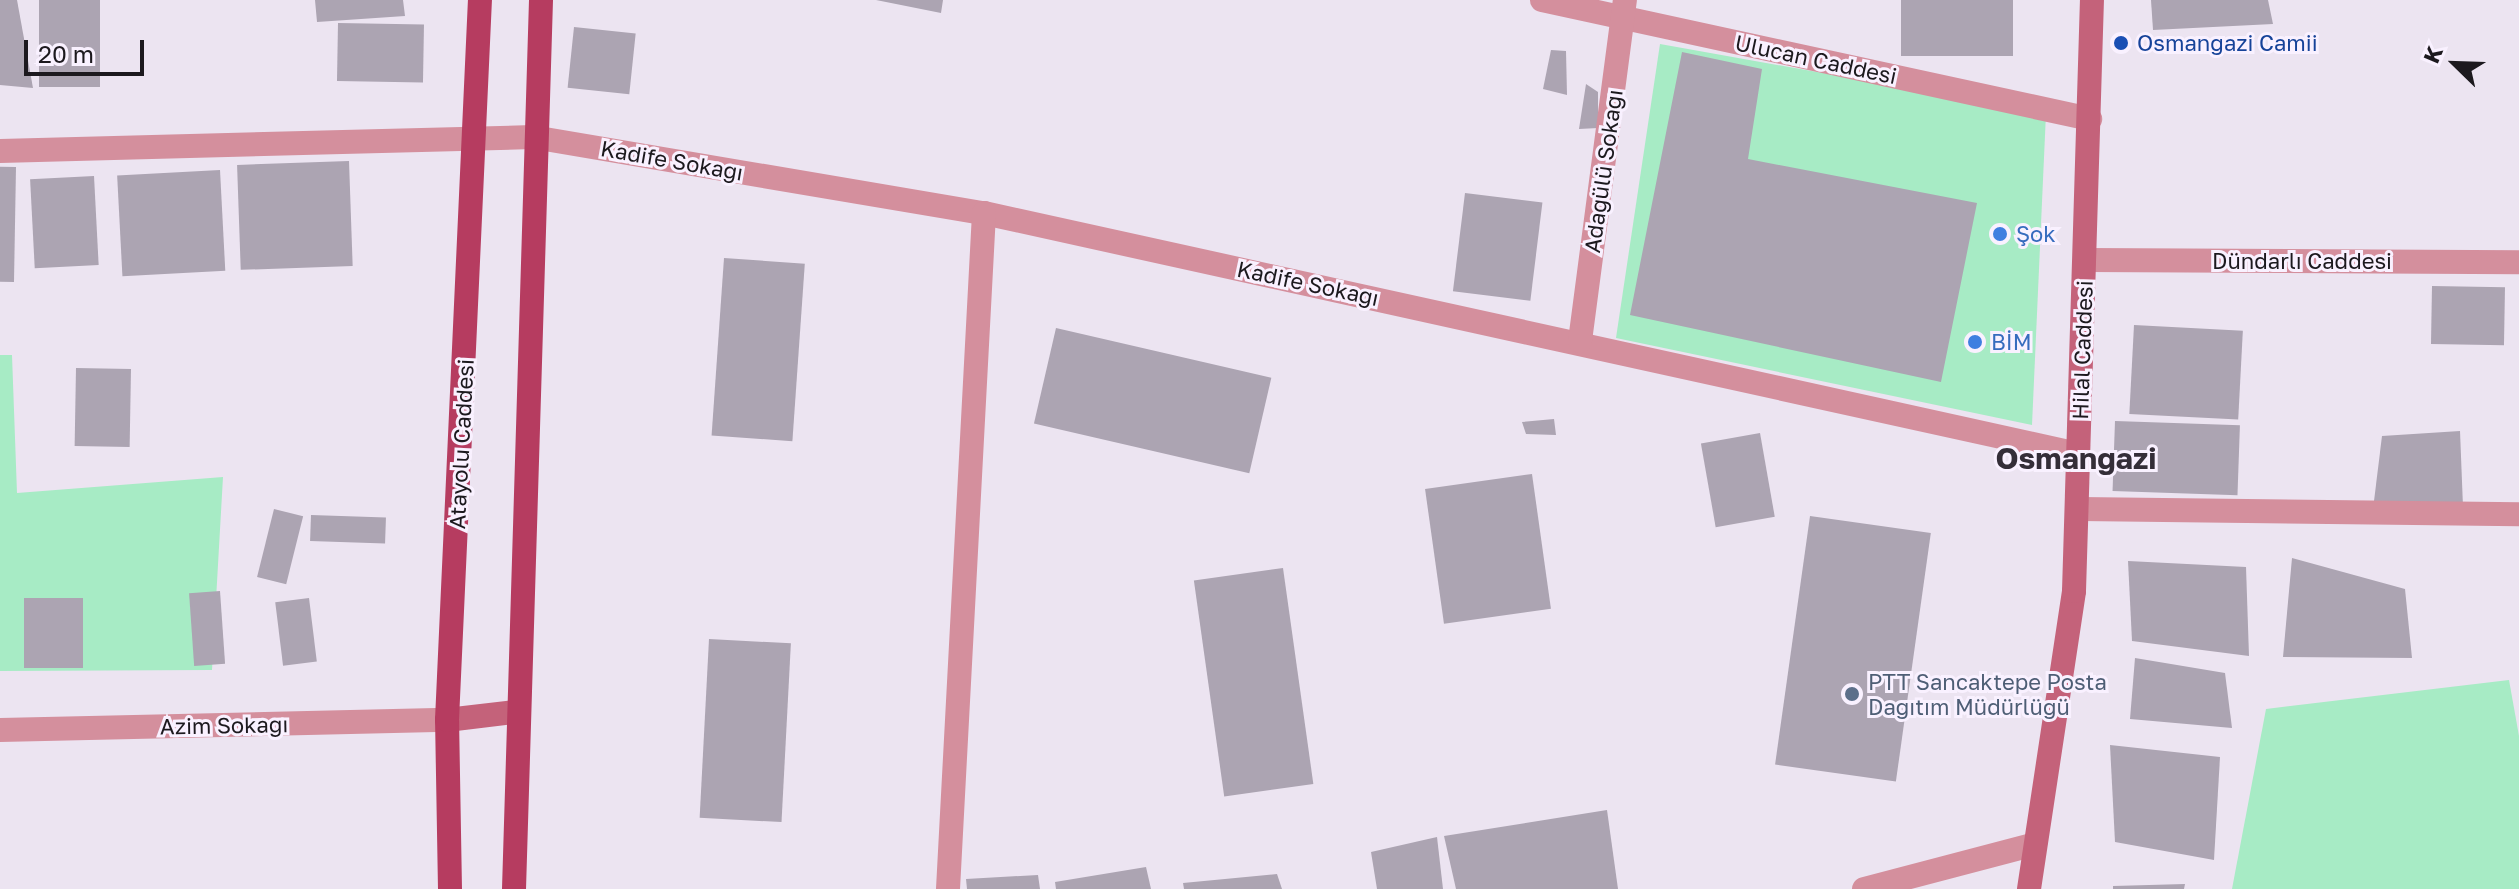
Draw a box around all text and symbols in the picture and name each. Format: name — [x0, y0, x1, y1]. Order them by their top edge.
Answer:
scale bar — [28, 24, 148, 74]
north arrow — [2415, 24, 2495, 104]
street label: Ulucan Caddesi — [1733, 29, 1899, 89]
place label: Osmangazi Camii — [2137, 30, 2318, 56]
marker: Osmangazi Camii — [2112, 34, 2130, 52]
text: 20 m — [38, 39, 94, 68]
text: K — [2417, 42, 2448, 67]
street label: Adagülü Sokağı — [1578, 88, 1628, 254]
street label: Kadife Sokağı — [599, 134, 745, 186]
place label: Şok — [2016, 221, 2056, 247]
marker: Şok — [1991, 225, 2009, 243]
street label: Dündarlı Caddesi — [2212, 248, 2392, 274]
street label: Kadife Sokağı — [1235, 255, 1381, 311]
street label: Hilal Caddesi — [2066, 280, 2098, 420]
place label: BİM — [1991, 329, 2032, 355]
marker: BİM — [1966, 333, 1984, 351]
street label: Atayolu Caddesi — [443, 358, 479, 530]
district label: Osmangazi — [1995, 440, 2157, 476]
place label: PTT Sancaktepe Posta Dağıtım Müdürlüğü — [1868, 668, 2107, 720]
marker: PTT Sancaktepe Posta Dağıtım Müdürlüğü — [1843, 685, 1861, 703]
street label: Azim Sokağı — [160, 711, 288, 739]

